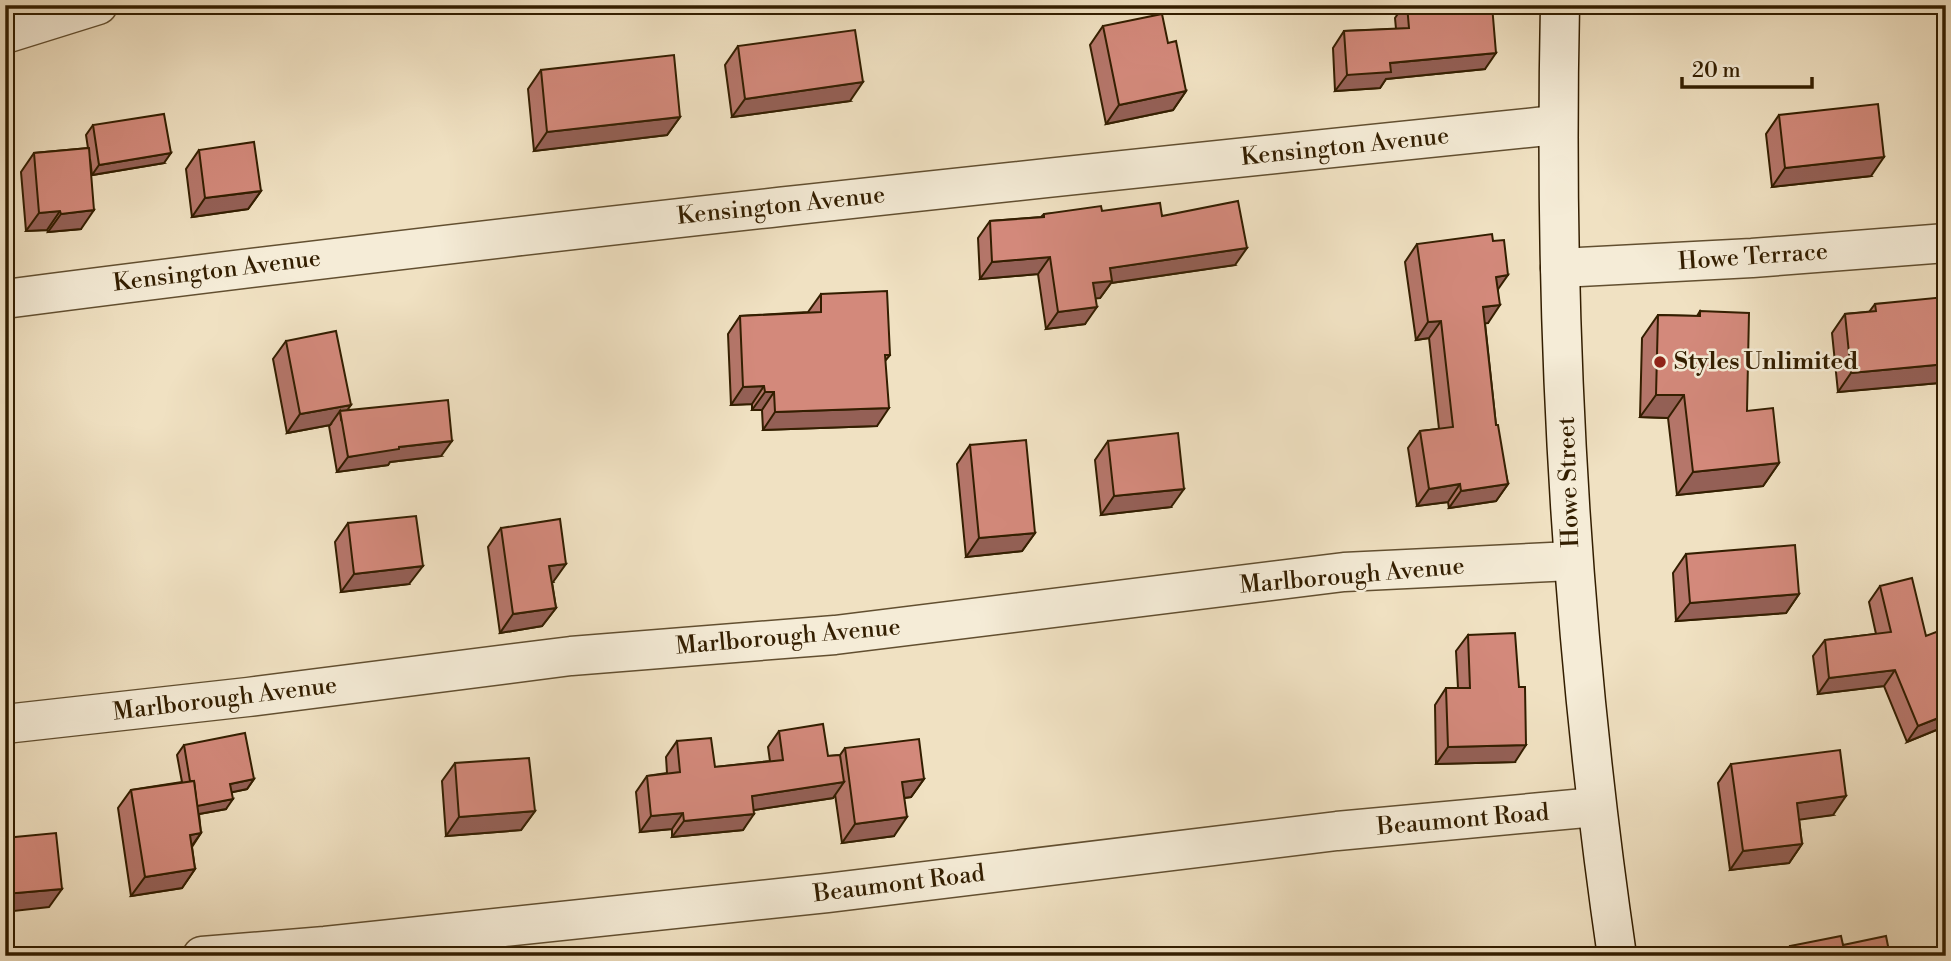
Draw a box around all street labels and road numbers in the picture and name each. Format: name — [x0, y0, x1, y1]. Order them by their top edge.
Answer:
street label: Kensington Avenue — [1239, 121, 1451, 173]
street label: Kensington Avenue — [675, 180, 887, 232]
street label: Howe Terrace — [1677, 237, 1829, 277]
street label: Kensington Avenue — [111, 243, 323, 299]
street label: Howe Street — [1552, 416, 1586, 548]
street label: Marlborough Avenue — [1238, 551, 1466, 601]
street label: Marlborough Avenue — [674, 612, 902, 662]
street label: Marlborough Avenue — [111, 670, 339, 728]
street label: Beaumont Road — [1375, 797, 1551, 843]
street label: Beaumont Road — [810, 859, 987, 910]

